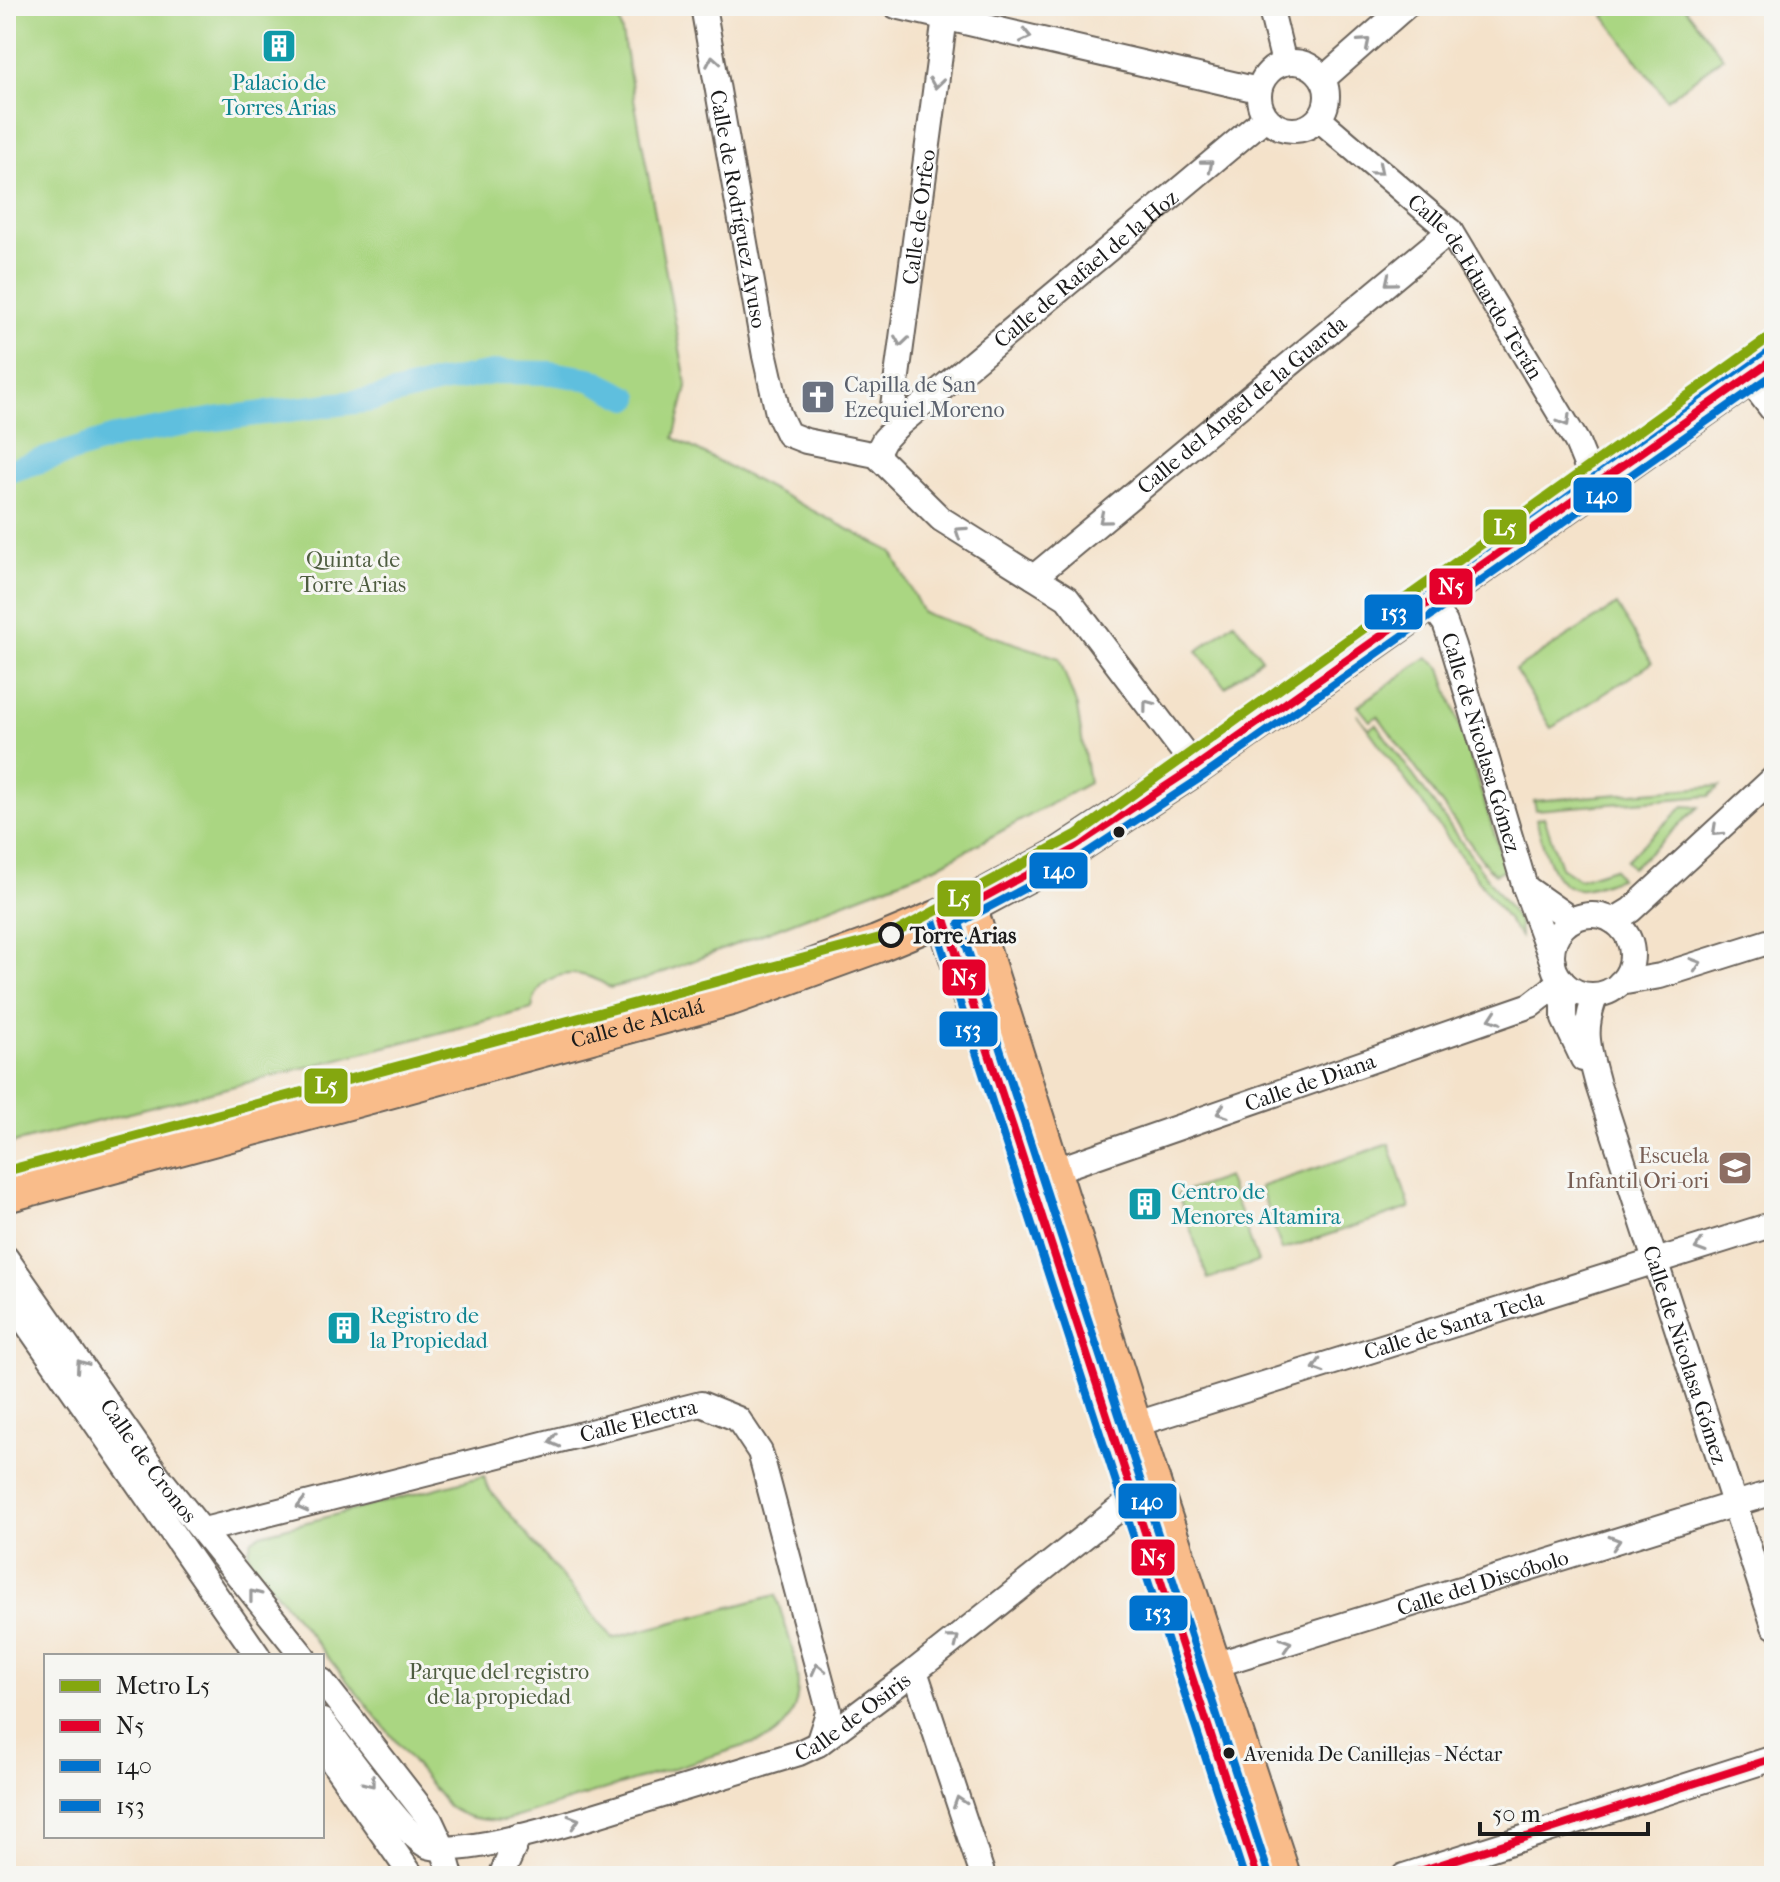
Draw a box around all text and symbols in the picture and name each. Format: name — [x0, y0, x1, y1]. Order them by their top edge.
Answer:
building icon: Palacio de Torres Arias — [260, 27, 298, 65]
one-way arrow — [1019, 27, 1033, 44]
one-way arrow — [1355, 38, 1370, 52]
one-way arrow — [705, 54, 722, 67]
place label: Palacio de Torres Arias — [222, 70, 336, 121]
one-way arrow — [928, 77, 945, 90]
street label: Calle de Rodríguez Ayuso — [704, 88, 772, 330]
street label: Calle de Orfeo — [897, 148, 941, 286]
one-way arrow — [1199, 160, 1214, 175]
one-way arrow — [1369, 160, 1383, 175]
street label: Calle de Rafael de la Hoz — [989, 184, 1184, 354]
street label: Calle de Eduardo Terán — [1402, 189, 1548, 384]
one-way arrow — [1385, 271, 1399, 286]
street label: Calle del Ángel de la Guarda — [1132, 310, 1353, 500]
one-way arrow — [893, 335, 910, 348]
place label: Capilla de San Ezequiel Moreno — [844, 372, 1005, 423]
church icon: Capilla de San Ezequiel Moreno — [799, 378, 837, 416]
one-way arrow — [1555, 412, 1570, 427]
line badge: 140 — [1572, 476, 1633, 514]
text: 140 — [1586, 483, 1618, 509]
line badge: L5 — [1482, 508, 1528, 546]
one-way arrow — [1099, 509, 1114, 524]
text: L5 — [1494, 515, 1517, 541]
one-way arrow — [955, 527, 969, 542]
park label: Quinta de Torre Arias — [300, 547, 406, 598]
line badge: N5 — [1428, 567, 1474, 606]
text: N5 — [1438, 574, 1465, 600]
line badge: 153 — [1363, 593, 1424, 631]
text: 153 — [1381, 600, 1407, 626]
street label: Calle de Nicolasa Gómez — [1435, 629, 1526, 856]
one-way arrow — [1144, 699, 1158, 714]
one-way arrow — [1712, 822, 1726, 837]
unlabelled marker — [1111, 824, 1127, 840]
line badge: 140 — [1028, 851, 1089, 890]
text: 140 — [1043, 858, 1075, 884]
line badge: L5 — [936, 879, 982, 918]
text: L5 — [948, 886, 971, 912]
marker: Torre Arias — [879, 923, 903, 947]
place label: Torre Arias — [909, 923, 1016, 949]
line badge: N5 — [941, 958, 987, 997]
one-way arrow — [1688, 958, 1702, 974]
text: N5 — [951, 965, 978, 991]
street label: Calle de Alcalá — [568, 993, 707, 1054]
one-way arrow — [1488, 1008, 1502, 1024]
line badge: 153 — [938, 1010, 999, 1048]
text: 153 — [955, 1017, 981, 1043]
street label: Calle de Diana — [1241, 1048, 1380, 1117]
line badge: L5 — [303, 1067, 349, 1105]
text: L5 — [315, 1073, 338, 1099]
one-way arrow — [1216, 1103, 1230, 1119]
place label: Escuela Infantil Ori-ori — [1567, 1143, 1710, 1194]
school or university icon: Escuela Infantil Ori-ori — [1716, 1149, 1754, 1187]
place label: Centro de Menores Altamira — [1171, 1179, 1342, 1230]
building icon: Centro de Menores Altamira — [1126, 1185, 1164, 1223]
one-way arrow — [1693, 1238, 1707, 1254]
street label: Calle de Nicolasa Gómez — [1637, 1242, 1733, 1468]
street label: Calle de Santa Tecla — [1361, 1285, 1548, 1366]
place label: Registro de la Propiedad — [369, 1303, 489, 1354]
building icon: Registro de la Propiedad — [325, 1309, 363, 1347]
one-way arrow — [1312, 1358, 1325, 1374]
one-way arrow — [76, 1360, 91, 1374]
street label: Calle Electra — [577, 1393, 701, 1448]
street label: Calle de Cronos — [94, 1394, 202, 1528]
one-way arrow — [547, 1432, 561, 1449]
line badge: 140 — [1117, 1482, 1178, 1520]
text: 140 — [1131, 1489, 1163, 1515]
one-way arrow — [295, 1496, 309, 1513]
one-way arrow — [1608, 1535, 1621, 1551]
line badge: N5 — [1130, 1538, 1176, 1577]
street label: Calle del Discóbolo — [1394, 1544, 1572, 1622]
text: N5 — [1140, 1545, 1167, 1571]
one-way arrow — [250, 1589, 264, 1604]
line badge: 153 — [1128, 1594, 1189, 1632]
text: 153 — [1145, 1600, 1171, 1626]
one-way arrow — [945, 1635, 960, 1649]
one-way arrow — [1279, 1637, 1293, 1653]
legend — [44, 1654, 324, 1838]
park label: Parque del registro de la propiedad — [409, 1659, 589, 1710]
one-way arrow — [811, 1662, 827, 1676]
street label: Calle de Osiris — [791, 1667, 916, 1767]
text: Metro L5 — [116, 1672, 210, 1700]
text: N5 — [116, 1712, 145, 1740]
place label: Avenida De Canillejas - Néctar — [1243, 1743, 1503, 1766]
marker: Avenida De Canillejas - Néctar — [1221, 1745, 1237, 1761]
text: 140 — [116, 1752, 152, 1780]
one-way arrow — [360, 1773, 375, 1788]
scale bar — [1480, 1786, 1648, 1836]
text: 153 — [116, 1792, 145, 1820]
one-way arrow — [952, 1796, 968, 1810]
text: 50 m — [1492, 1800, 1541, 1828]
one-way arrow — [566, 1814, 580, 1830]

